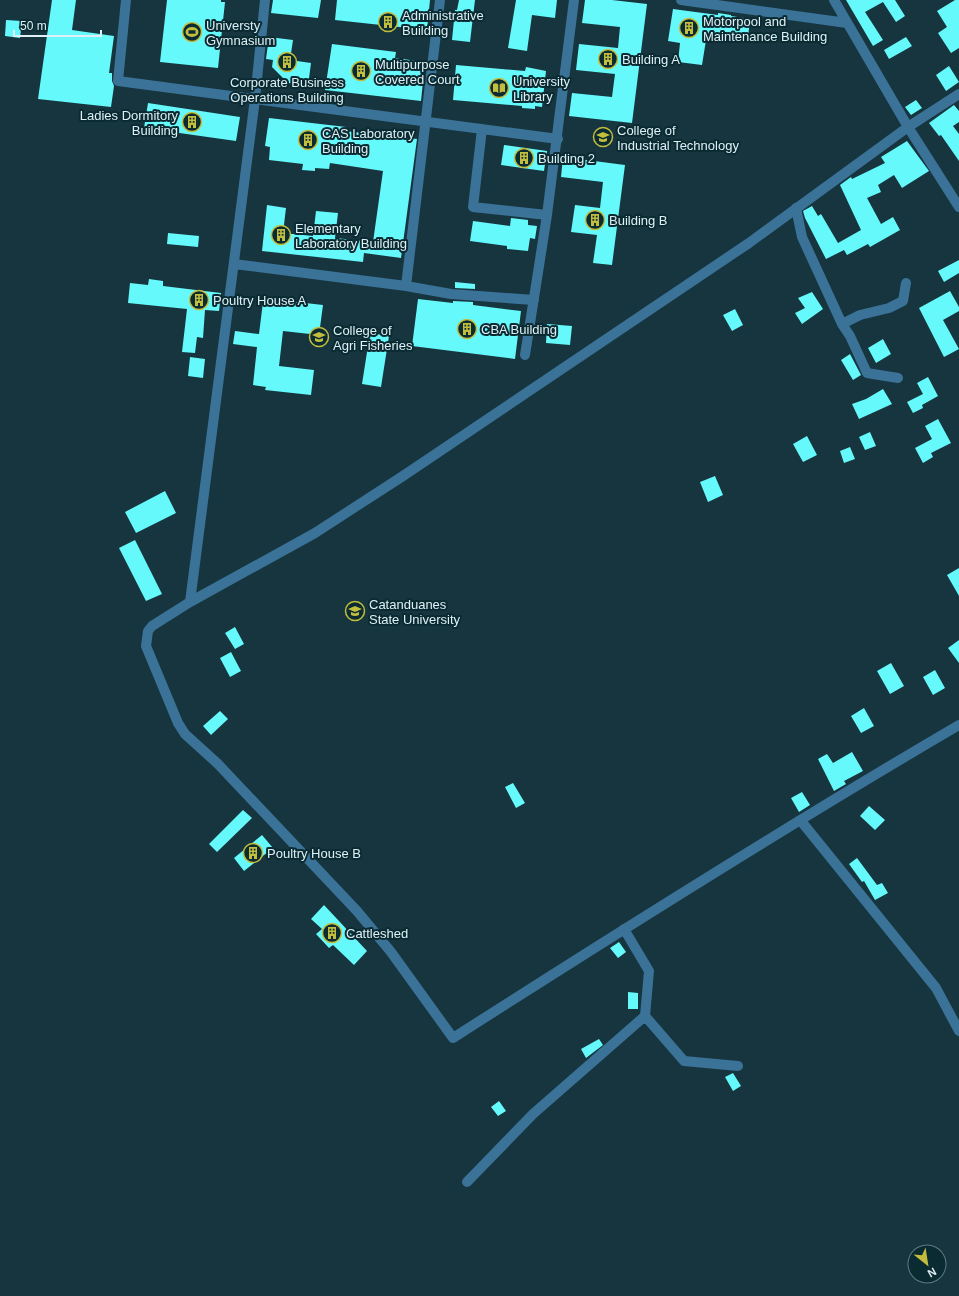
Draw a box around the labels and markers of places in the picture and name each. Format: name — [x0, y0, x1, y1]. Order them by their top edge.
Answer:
place label: Administrative Building — [402, 8, 484, 38]
building icon: Administrative Building — [377, 11, 399, 33]
place label: Motorpool and Maintenance Building — [703, 14, 827, 44]
building icon: Motorpool and Maintenance Building — [678, 17, 700, 39]
place label: Universty Gymnasium — [206, 18, 275, 48]
sports icon: Universty Gymnasium — [181, 21, 203, 43]
building icon: Building A — [597, 48, 619, 70]
building icon: Corporate Business Operations Building — [276, 51, 298, 73]
place label: Building A — [622, 52, 680, 67]
place label: Multipurpose Covered Court — [375, 57, 460, 87]
building icon: Multipurpose Covered Court — [350, 60, 372, 82]
place label: University Library — [513, 74, 571, 104]
place label: Corporate Business Operations Building — [230, 75, 345, 105]
library icon: University Library — [488, 77, 510, 99]
place label: Ladies Dormitory Building — [80, 108, 178, 138]
building icon: Ladies Dormitory Building — [181, 111, 203, 133]
place label: College of Industrial Technology — [617, 123, 739, 153]
place label: CAS Laboratory Building — [322, 126, 415, 156]
school or university icon: College of Industrial Technology — [592, 126, 614, 148]
building icon: CAS Laboratory Building — [297, 129, 319, 151]
building icon: Building 2 — [513, 147, 535, 169]
place label: Building 2 — [538, 151, 595, 166]
building icon: Building B — [584, 209, 606, 231]
place label: Building B — [609, 213, 668, 228]
place label: Elementary Laboratory Building — [295, 221, 407, 251]
building icon: Elementary Laboratory Building — [270, 224, 292, 246]
building icon: Poultry House A — [188, 289, 210, 311]
place label: Poultry House A — [213, 293, 307, 308]
building icon: CBA Building — [456, 318, 478, 340]
place label: CBA Building — [481, 322, 557, 337]
place label: College of Agri Fisheries — [333, 323, 413, 353]
school or university icon: College of Agri Fisheries — [308, 326, 330, 348]
place label: Catanduanes State University — [369, 597, 461, 627]
school or university icon: Catanduanes State University — [344, 600, 366, 622]
building icon: Poultry House B — [242, 842, 264, 864]
place label: Poultry House B — [267, 846, 361, 861]
building icon: Cattleshed — [321, 922, 343, 944]
place label: Cattleshed — [346, 926, 408, 941]

